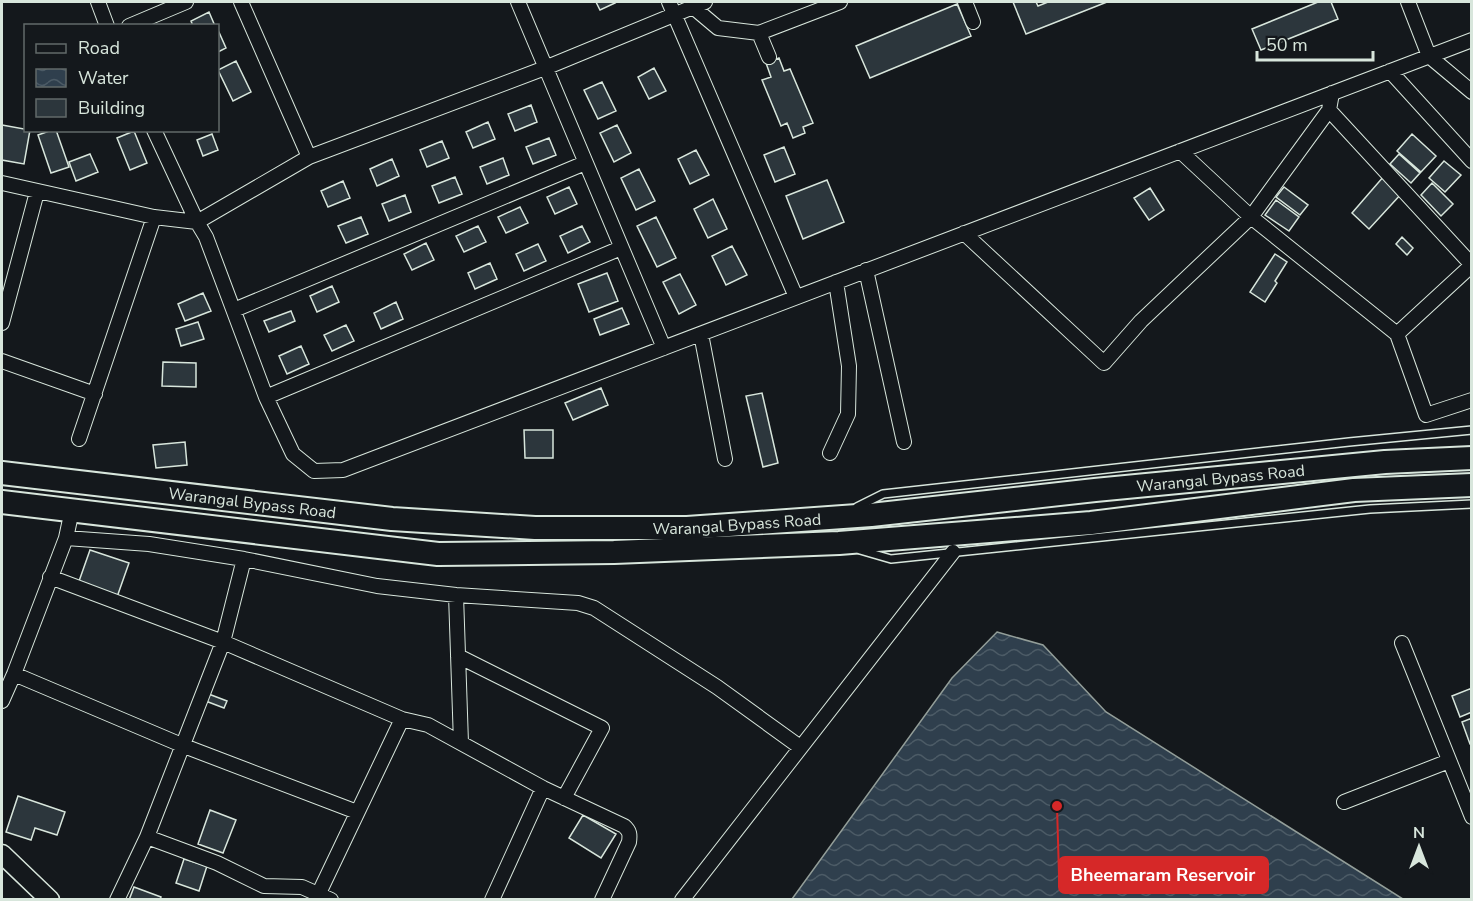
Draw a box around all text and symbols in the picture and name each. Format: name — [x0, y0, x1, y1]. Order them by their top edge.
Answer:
legend — [24, 24, 219, 132]
scale bar — [1257, 24, 1372, 62]
text: 50 m — [1266, 33, 1308, 57]
text: Road — [78, 36, 120, 60]
text: Water — [78, 66, 129, 90]
text: Building — [78, 96, 145, 120]
street label: Warangal Bypass Road — [1136, 460, 1306, 498]
street label: Warangal Bypass Road — [167, 483, 337, 524]
street label: Warangal Bypass Road — [653, 509, 822, 540]
north arrow — [1389, 817, 1449, 877]
text: N — [1413, 822, 1425, 844]
callout: Bheemaram Reservoir — [1059, 857, 1268, 893]
text: Bheemaram Reservoir — [1071, 863, 1255, 887]

